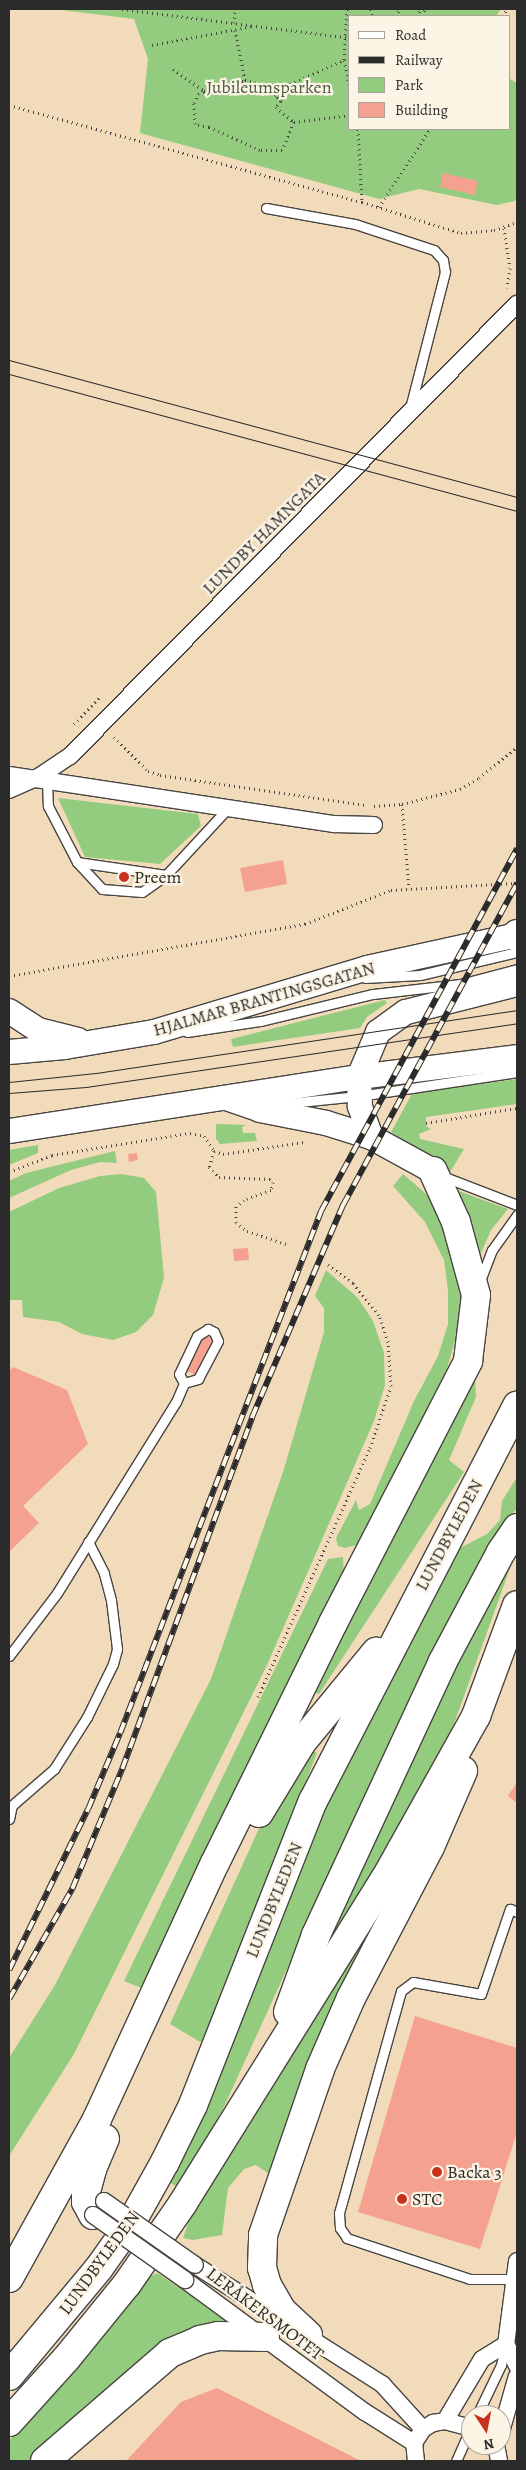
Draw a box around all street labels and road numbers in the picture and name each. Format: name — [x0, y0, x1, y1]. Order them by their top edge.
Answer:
street label: LUNDBY HAMNGATA — [198, 467, 330, 599]
street label: HJALMAR BRANTINGSGATAN — [151, 957, 377, 1041]
street label: LUNDBYLEDEN — [411, 1476, 487, 1594]
street label: LUNDBYLEDEN — [241, 1839, 307, 1961]
street label: LUNDBYLEDEN — [54, 2207, 144, 2319]
street label: LERÅKERSMOTET — [202, 2263, 328, 2365]

